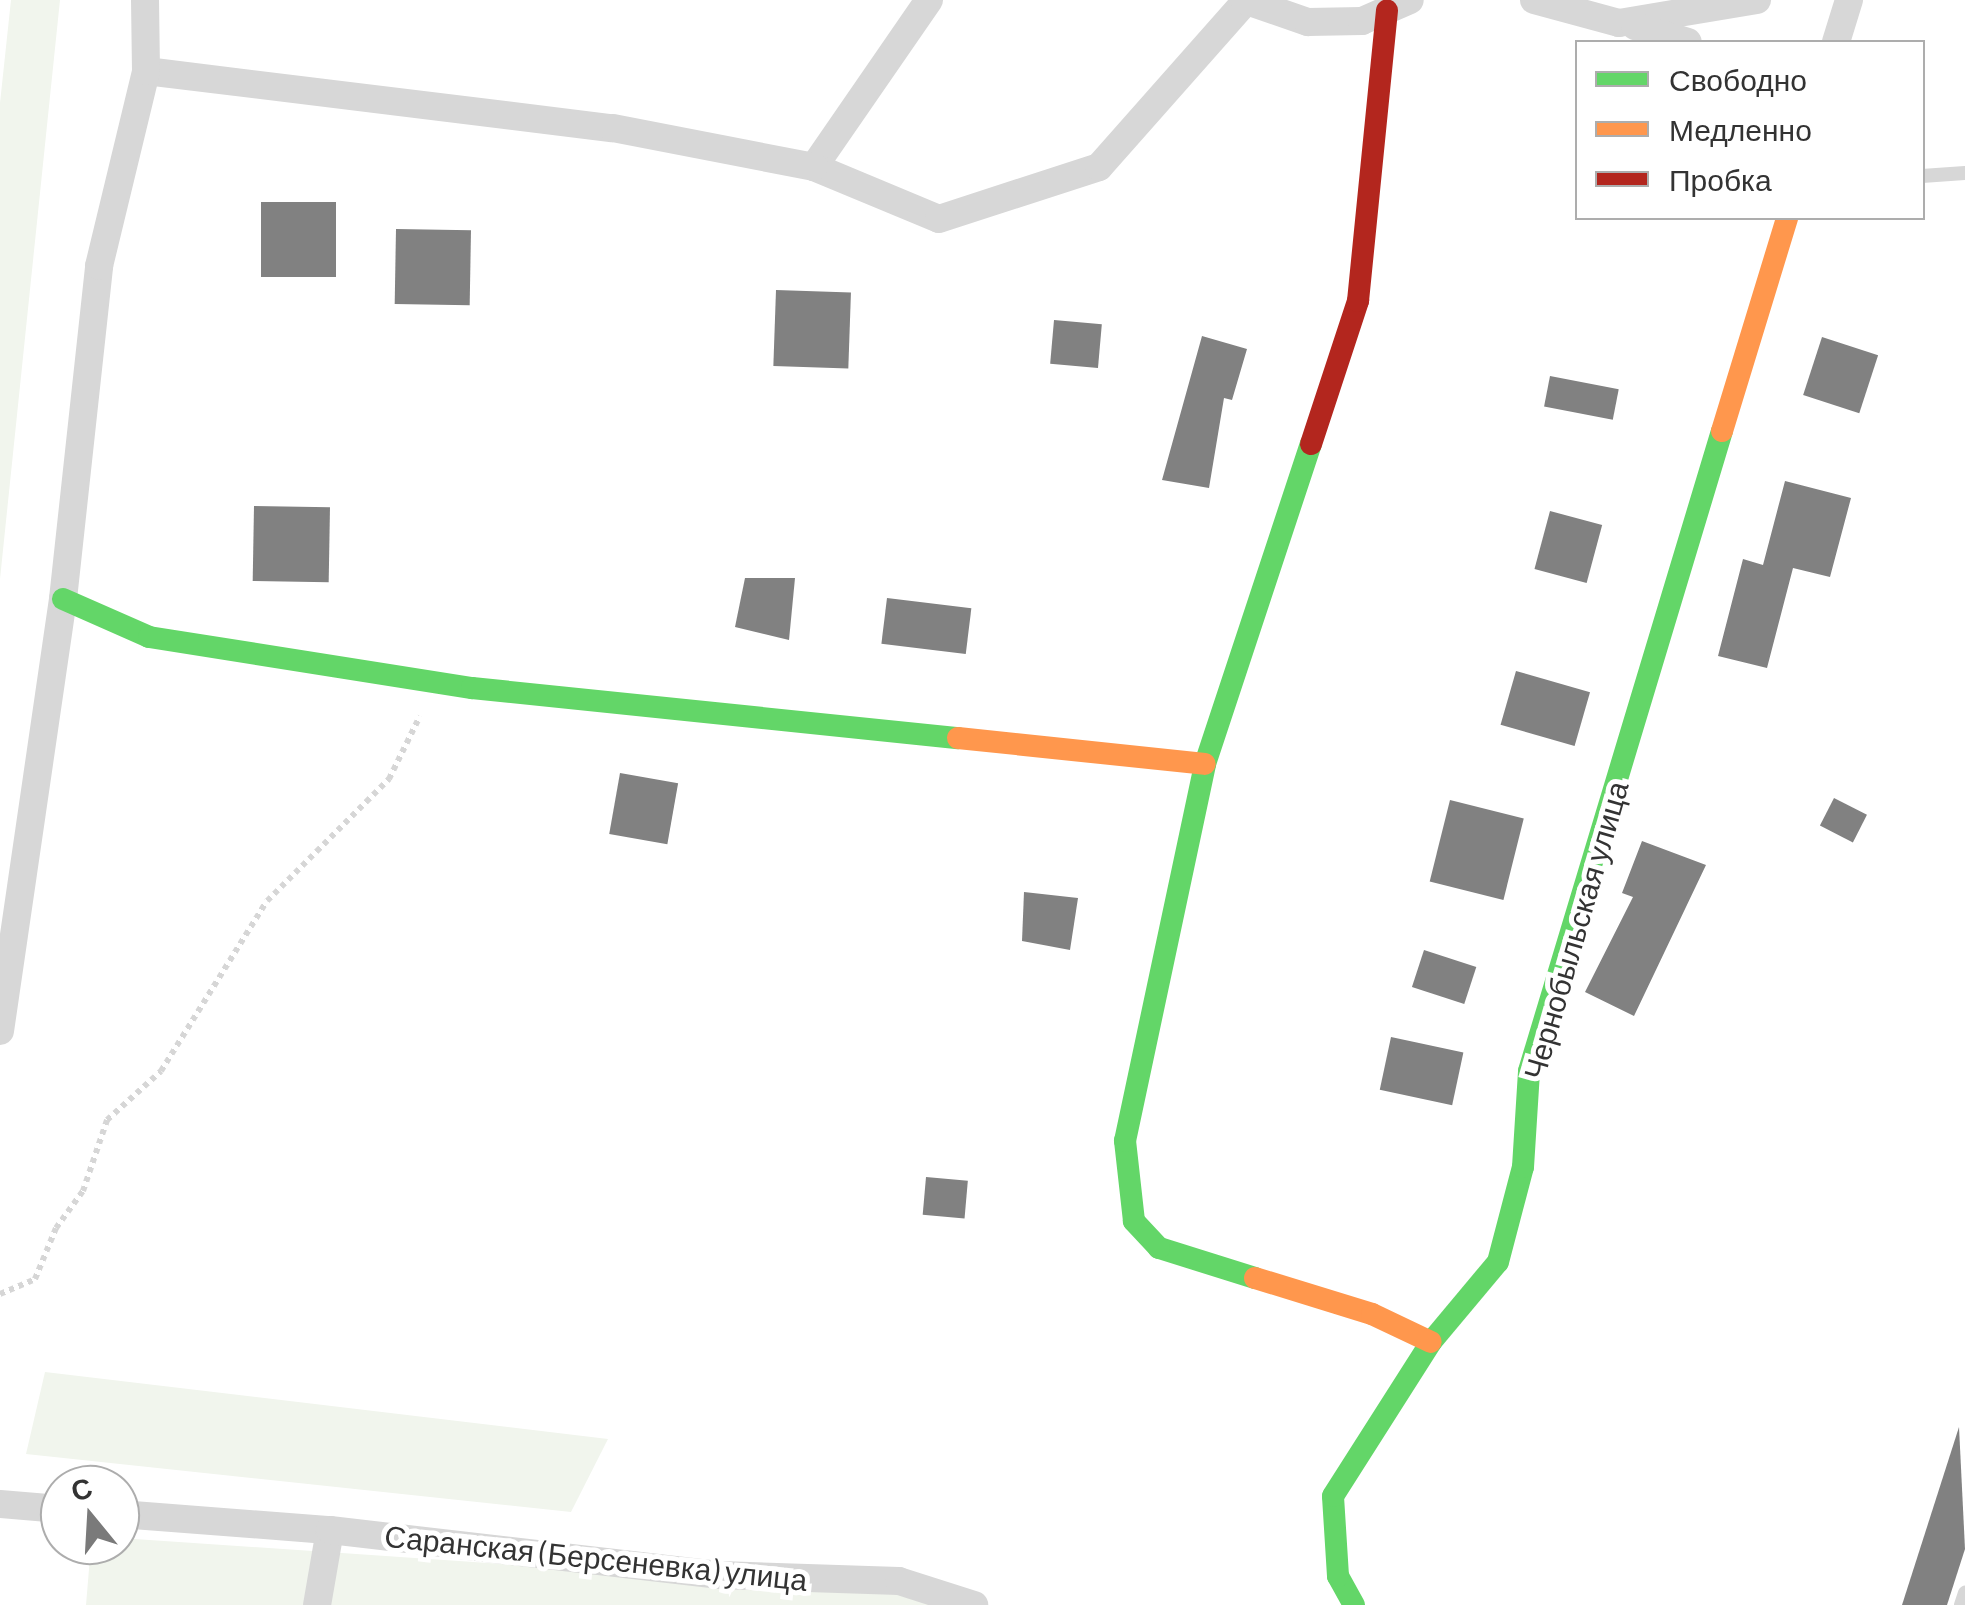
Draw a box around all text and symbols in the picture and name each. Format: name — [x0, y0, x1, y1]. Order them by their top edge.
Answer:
legend — [1575, 40, 1925, 220]
text: Свободно — [1669, 61, 1807, 97]
text: Медленно — [1669, 111, 1812, 147]
text: Пробка — [1669, 161, 1772, 197]
street label: Чернобыльская улица — [1515, 777, 1635, 1083]
north arrow — [40, 1465, 140, 1565]
text: С — [66, 1469, 96, 1508]
street label: Саранская (Берсеневка) улица — [383, 1517, 809, 1597]

